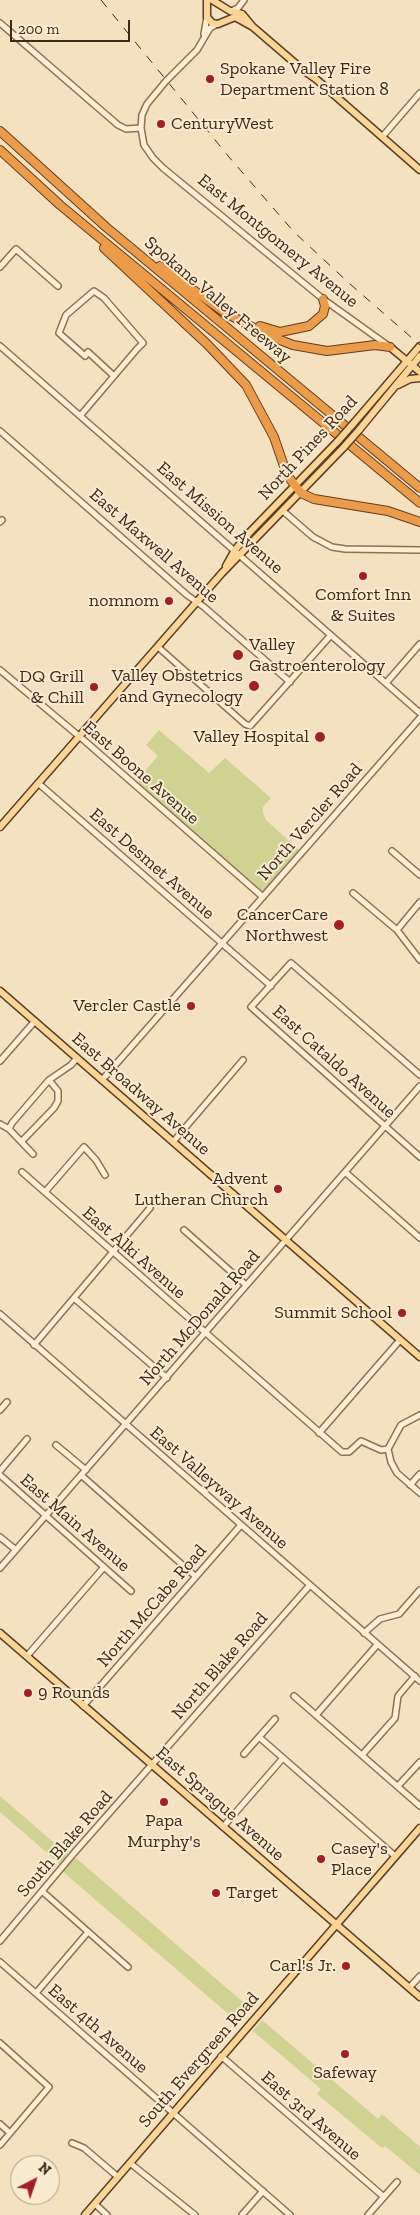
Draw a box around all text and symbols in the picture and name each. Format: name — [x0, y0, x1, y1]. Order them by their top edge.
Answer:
scale bar — [12, 10, 132, 42]
text: 200 m — [18, 20, 59, 38]
place label: Spokane Valley Fire Department Station 8 — [220, 58, 389, 100]
marker: Spokane Valley Fire Department Station 8 — [204, 73, 216, 85]
place label: CenturyWest — [171, 113, 273, 135]
marker: CenturyWest — [155, 118, 167, 130]
street label: East Montgomery Avenue — [193, 169, 363, 313]
street label: Spokane Valley Freeway — [140, 232, 296, 368]
street label: North Pines Road — [254, 391, 362, 505]
street label: East Mission Avenue — [152, 457, 288, 579]
street label: East Maxwell Avenue — [85, 484, 223, 608]
marker: Comfort Inn & Suites — [357, 570, 369, 582]
place label: Comfort Inn & Suites — [315, 584, 411, 626]
place label: nomnom — [89, 590, 159, 612]
marker: nomnom — [163, 595, 175, 607]
place label: Valley Gastroenterology — [249, 634, 385, 676]
marker: Valley Gastroenterology — [231, 648, 245, 662]
place label: Valley Obstetrics and Gynecology — [112, 665, 243, 708]
place label: DQ Grill & Chill — [19, 666, 84, 709]
marker: Valley Obstetrics and Gynecology — [247, 679, 261, 693]
marker: DQ Grill & Chill — [88, 681, 100, 693]
street label: East Boone Avenue — [78, 717, 204, 829]
place label: Valley Hospital — [193, 726, 309, 748]
marker: Valley Hospital — [313, 730, 327, 744]
street label: North Vercler Road — [253, 759, 367, 885]
street label: East Desmet Avenue — [85, 804, 219, 924]
place label: CancerCare Northwest — [237, 904, 328, 946]
marker: CancerCare Northwest — [332, 918, 346, 932]
place label: Vercler Castle — [73, 995, 181, 1017]
marker: Vercler Castle — [185, 1000, 197, 1012]
street label: East Cataldo Avenue — [268, 1001, 400, 1123]
street label: East Broadway Avenue — [67, 1028, 215, 1160]
place label: Advent Lutheran Church — [135, 1168, 268, 1210]
marker: Advent Lutheran Church — [272, 1183, 284, 1195]
street label: East Alki Avenue — [78, 1202, 190, 1304]
street label: North McDonald Road — [135, 1246, 265, 1390]
place label: Summit School — [274, 1302, 392, 1324]
marker: Summit School — [396, 1307, 408, 1319]
street label: East Valleyway Avenue — [145, 1422, 293, 1554]
street label: East Main Avenue — [16, 1469, 134, 1577]
street label: North McCabe Road — [93, 1540, 211, 1672]
street label: North Blake Road — [168, 1608, 272, 1724]
place label: 9 Rounds — [38, 1682, 110, 1704]
marker: 9 Rounds — [22, 1687, 34, 1699]
street label: East Sprague Avenue — [151, 1742, 289, 1866]
street label: South Blake Road — [13, 1786, 117, 1902]
marker: Papa Murphy's — [158, 1796, 170, 1808]
place label: Papa Murphy's — [127, 1810, 201, 1852]
place label: Casey's Place — [331, 1838, 388, 1880]
marker: Casey's Place — [315, 1853, 327, 1865]
place label: Target — [226, 1882, 278, 1904]
marker: Target — [210, 1887, 222, 1899]
place label: Carl's Jr. — [270, 1955, 336, 1977]
marker: Carl's Jr. — [340, 1960, 352, 1972]
street label: East 4th Avenue — [44, 1980, 152, 2078]
street label: South Evergreen Road — [134, 1988, 264, 2132]
marker: Safeway — [339, 2048, 351, 2060]
place label: Safeway — [313, 2062, 377, 2084]
street label: East 3rd Avenue — [257, 2067, 365, 2165]
north arrow — [10, 2155, 60, 2205]
text: N — [35, 2159, 54, 2179]

